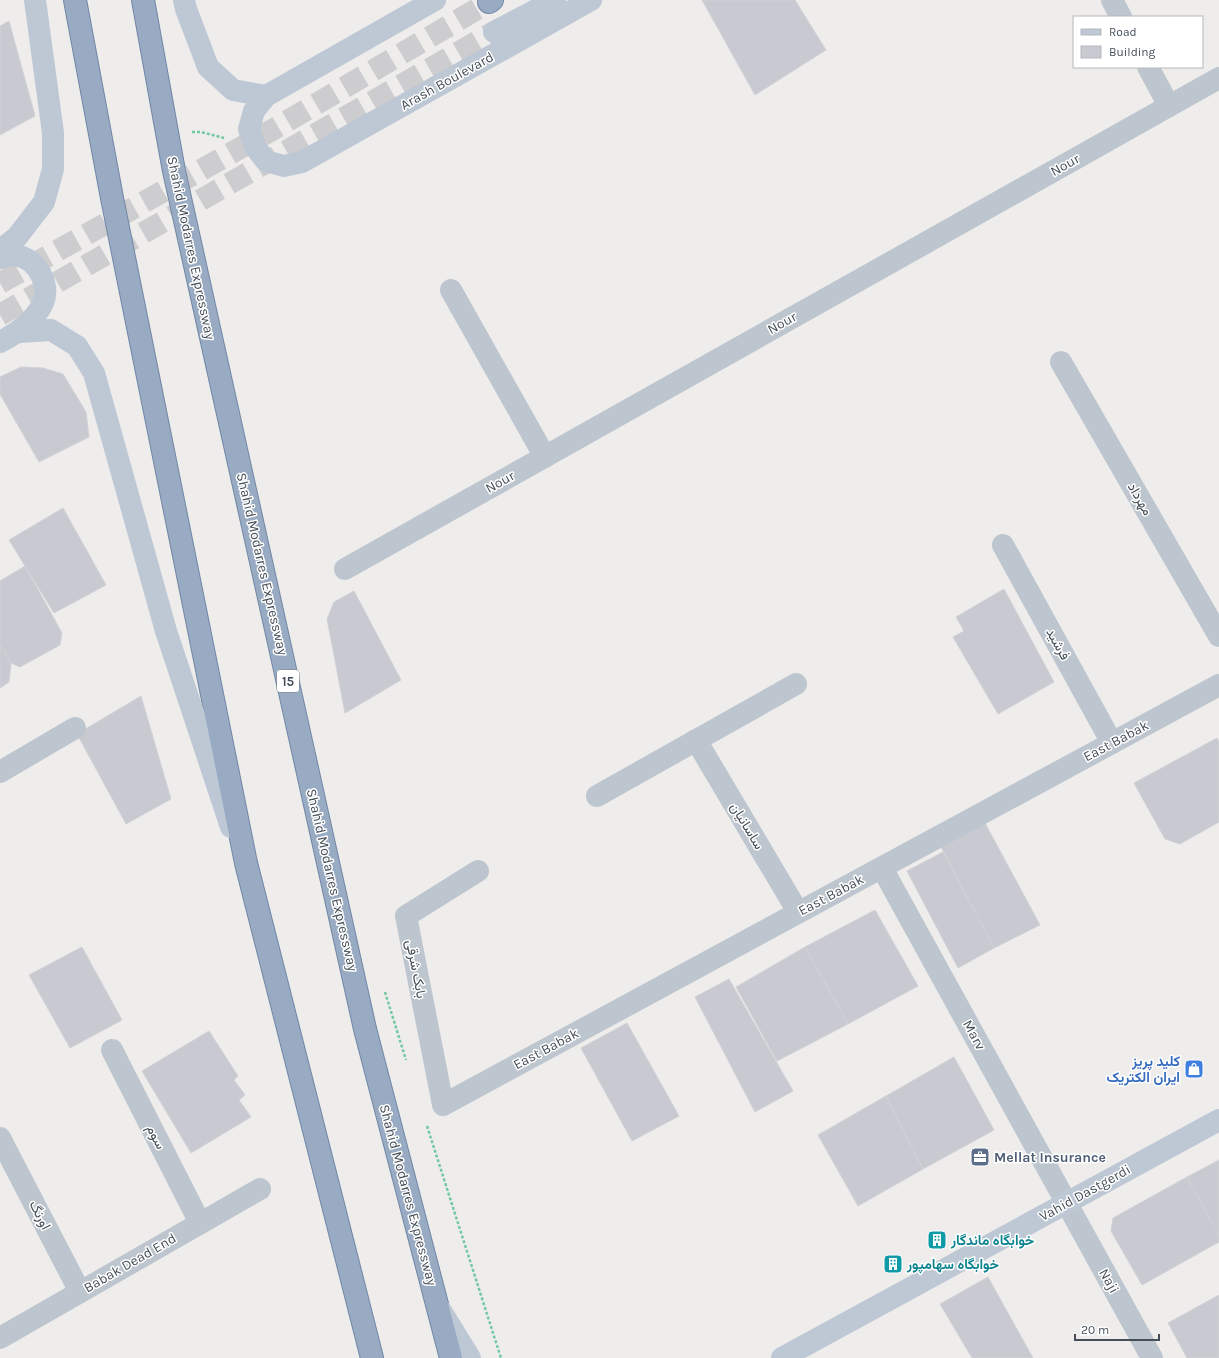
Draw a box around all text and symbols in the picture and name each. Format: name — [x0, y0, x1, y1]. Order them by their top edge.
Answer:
legend — [1073, 16, 1203, 68]
text: Road — [1109, 25, 1137, 39]
text: Building — [1109, 45, 1156, 59]
street label: Arash Boulevard — [397, 48, 497, 114]
street label: Nour — [1047, 150, 1083, 180]
street label: Shahid Modarres Expressway — [163, 155, 219, 342]
street label: Nour — [764, 308, 800, 338]
street label: Nour — [482, 467, 518, 497]
street label: Shahid Modarres Expressway — [233, 471, 291, 657]
street label: مهرداد — [1124, 479, 1156, 519]
street label: فرشید — [1042, 625, 1074, 663]
road number: 15 — [277, 670, 299, 692]
street label: East Babak — [1080, 717, 1152, 765]
street label: Shahid Modarres Expressway — [303, 787, 361, 973]
street label: ساسانیان — [726, 799, 768, 853]
street label: East Babak — [795, 871, 867, 919]
street label: بابک شرقی — [402, 938, 430, 1000]
street label: Marv — [959, 1017, 989, 1053]
street label: East Babak — [510, 1025, 582, 1073]
place label: کلید پریز ایران الکتریک — [1107, 1053, 1180, 1086]
shop icon: کلید پریز ایران الکتریک — [1183, 1058, 1205, 1080]
street label: Shahid Modarres Expressway — [376, 1103, 441, 1288]
street label: سوم — [143, 1122, 169, 1152]
office icon: Mellat Insurance — [969, 1146, 991, 1168]
place label: Mellat Insurance — [994, 1149, 1106, 1166]
street label: Vahid Dastgerdi — [1036, 1161, 1134, 1225]
street label: اورنگ — [26, 1198, 54, 1232]
building icon: خوابگاه ماندگار — [926, 1229, 948, 1251]
street label: Babak Dead End — [81, 1230, 179, 1296]
place label: خوابگاه ماندگار — [950, 1232, 1035, 1249]
building icon: خوابگاه سهامپور — [882, 1253, 904, 1275]
place label: خوابگاه سهامپور — [906, 1256, 999, 1274]
street label: Naji — [1095, 1266, 1123, 1296]
scale bar — [1075, 1316, 1159, 1342]
text: 20 m — [1081, 1323, 1109, 1337]

